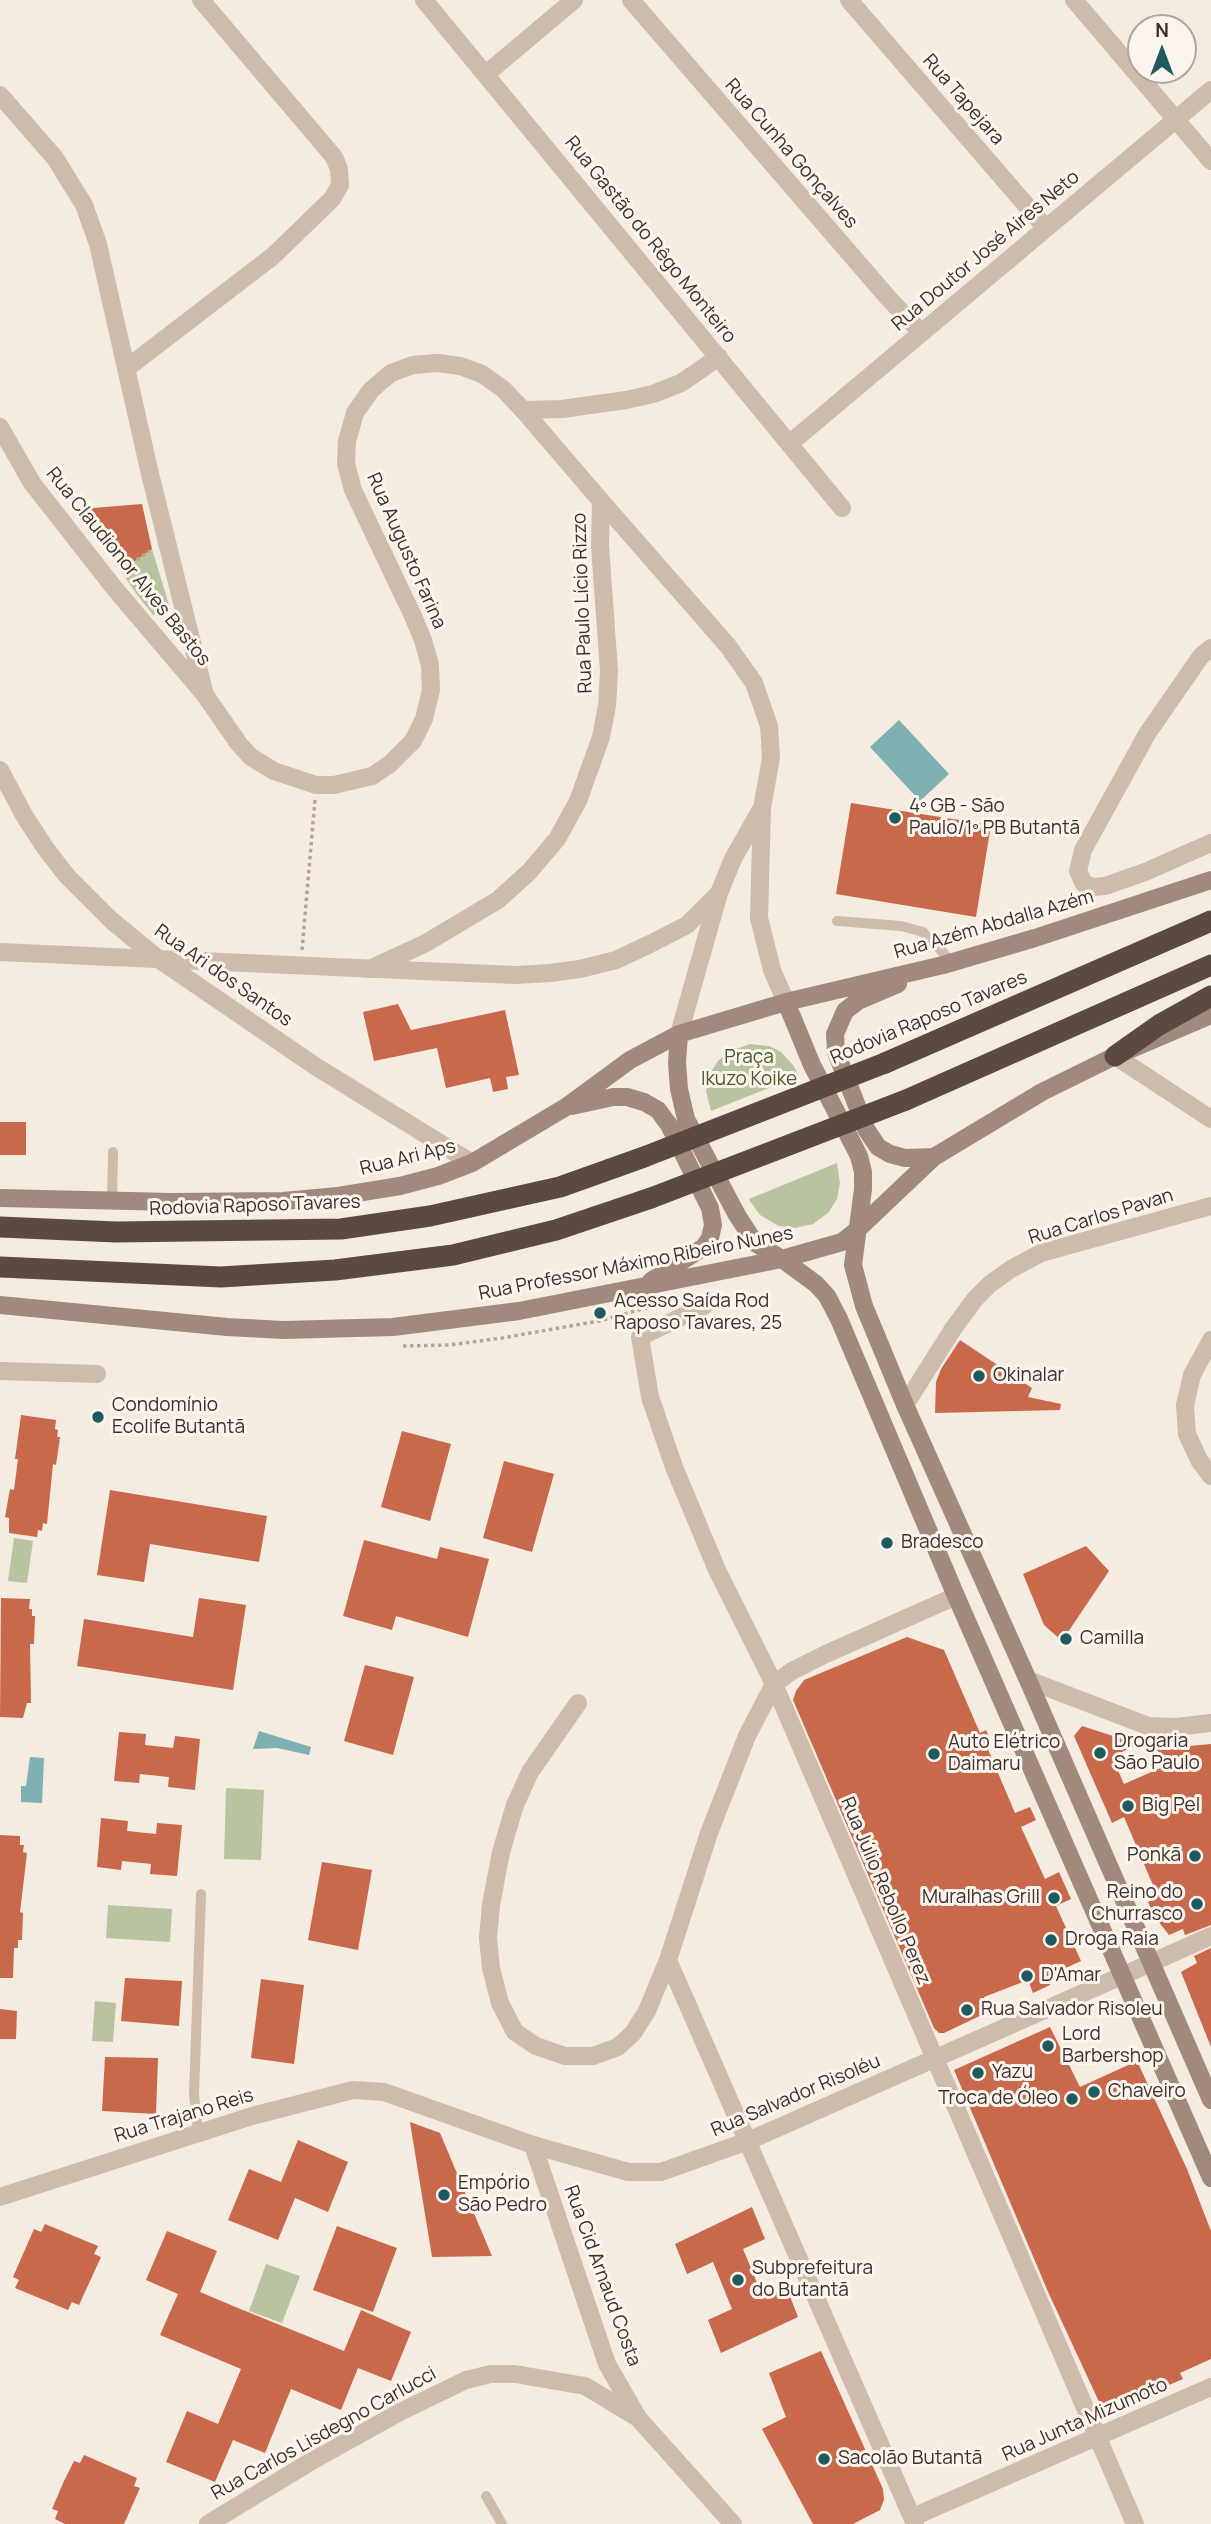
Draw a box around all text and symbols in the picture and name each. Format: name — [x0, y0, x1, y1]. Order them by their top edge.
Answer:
north arrow — [1127, 14, 1197, 84]
text: N — [1155, 17, 1169, 43]
street label: Rua Tapejara — [917, 50, 1009, 150]
street label: Rua Cunha Gonçalves — [720, 74, 862, 234]
street label: Rua Gastão do Rêgo Monteiro — [559, 132, 741, 348]
street label: Rua Doutor José Aires Neto — [888, 166, 1084, 336]
street label: Rua Claudionor Alves Bastos — [41, 463, 215, 671]
street label: Rua Augusto Farina — [361, 469, 451, 633]
street label: Rua Paulo Lício Rizzo — [568, 512, 598, 694]
place label: 4º GB - São Paulo/1º PB Butantã — [909, 796, 1080, 840]
marker: 4º GB - São Paulo/1º PB Butantã — [887, 810, 903, 826]
street label: Rua Azém Abdalla Azém — [892, 886, 1096, 964]
street label: Rua Ari dos Santos — [150, 920, 296, 1032]
street label: Rodovia Raposo Tavares — [827, 966, 1031, 1070]
park label: Praça Ikuzo Koike — [701, 1047, 797, 1091]
street label: Rua Ari Aps — [358, 1135, 458, 1181]
street label: Rua Carlos Pavan — [1026, 1184, 1176, 1250]
street label: Rodovia Raposo Tavares — [149, 1191, 361, 1221]
street label: Rua Professor Máximo Ribeiro Nunes — [477, 1222, 795, 1306]
place label: Acesso Saída Rod Raposo Tavares, 25 — [614, 1291, 782, 1335]
marker: Acesso Saída Rod Raposo Tavares, 25 — [592, 1305, 608, 1321]
place label: Okinalar — [993, 1365, 1064, 1387]
marker: Okinalar — [971, 1368, 987, 1384]
place label: Condomínio Ecolife Butantã — [112, 1395, 245, 1439]
marker: Condomínio Ecolife Butantã — [90, 1409, 106, 1425]
place label: Bradesco — [901, 1532, 983, 1554]
marker: Bradesco — [879, 1535, 895, 1551]
place label: Camilla — [1080, 1628, 1144, 1650]
marker: Camilla — [1058, 1631, 1074, 1647]
place label: Drogaria São Paulo — [1114, 1731, 1200, 1775]
place label: Auto Elétrico Daimaru — [948, 1732, 1060, 1776]
marker: Drogaria São Paulo — [1092, 1745, 1108, 1761]
marker: Auto Elétrico Daimaru — [926, 1746, 942, 1762]
street label: Rua Júlio Rebollo Perez — [835, 1794, 935, 1988]
place label: Big Pel — [1142, 1795, 1200, 1817]
marker: Big Pel — [1120, 1798, 1136, 1814]
place label: Ponkã — [1127, 1845, 1181, 1867]
marker: Ponkã — [1187, 1848, 1203, 1864]
place label: Reino do Churrasco — [1092, 1882, 1183, 1926]
place label: Muralhas Grill — [922, 1887, 1040, 1909]
marker: Muralhas Grill — [1046, 1890, 1062, 1906]
marker: Reino do Churrasco — [1189, 1896, 1205, 1912]
place label: Droga Raia — [1065, 1929, 1159, 1951]
marker: Droga Raia — [1043, 1932, 1059, 1948]
place label: D'Amar — [1041, 1965, 1101, 1987]
marker: D'Amar — [1019, 1968, 1035, 1984]
place label: Rua Salvador Risoleu — [981, 1999, 1163, 2021]
marker: Rua Salvador Risoleu — [959, 2002, 975, 2018]
place label: Lord Barbershop — [1062, 2024, 1164, 2068]
marker: Lord Barbershop — [1040, 2038, 1056, 2054]
street label: Rua Salvador Risoléu — [708, 2050, 884, 2142]
place label: Yazu — [992, 2062, 1033, 2084]
marker: Yazu — [970, 2065, 986, 2081]
place label: Chaveiro — [1108, 2081, 1186, 2103]
street label: Rua Trajano Reis — [112, 2084, 256, 2148]
marker: Chaveiro — [1086, 2084, 1102, 2100]
place label: Troca de Óleo — [938, 2088, 1058, 2110]
marker: Troca de Óleo — [1064, 2091, 1080, 2107]
place label: Empório São Pedro — [458, 2173, 547, 2217]
street label: Rua Cid Arnaud Costa — [559, 2183, 645, 2369]
marker: Empório São Pedro — [436, 2187, 452, 2203]
place label: Subprefeitura do Butantã — [752, 2258, 873, 2302]
marker: Subprefeitura do Butantã — [730, 2272, 746, 2288]
street label: Rua Carlos Lisdegno Carlucci — [208, 2363, 440, 2505]
street label: Rua Junta Mizumoto — [999, 2373, 1171, 2467]
place label: Sacolão Butantã — [838, 2448, 982, 2470]
marker: Sacolão Butantã — [816, 2451, 832, 2467]

